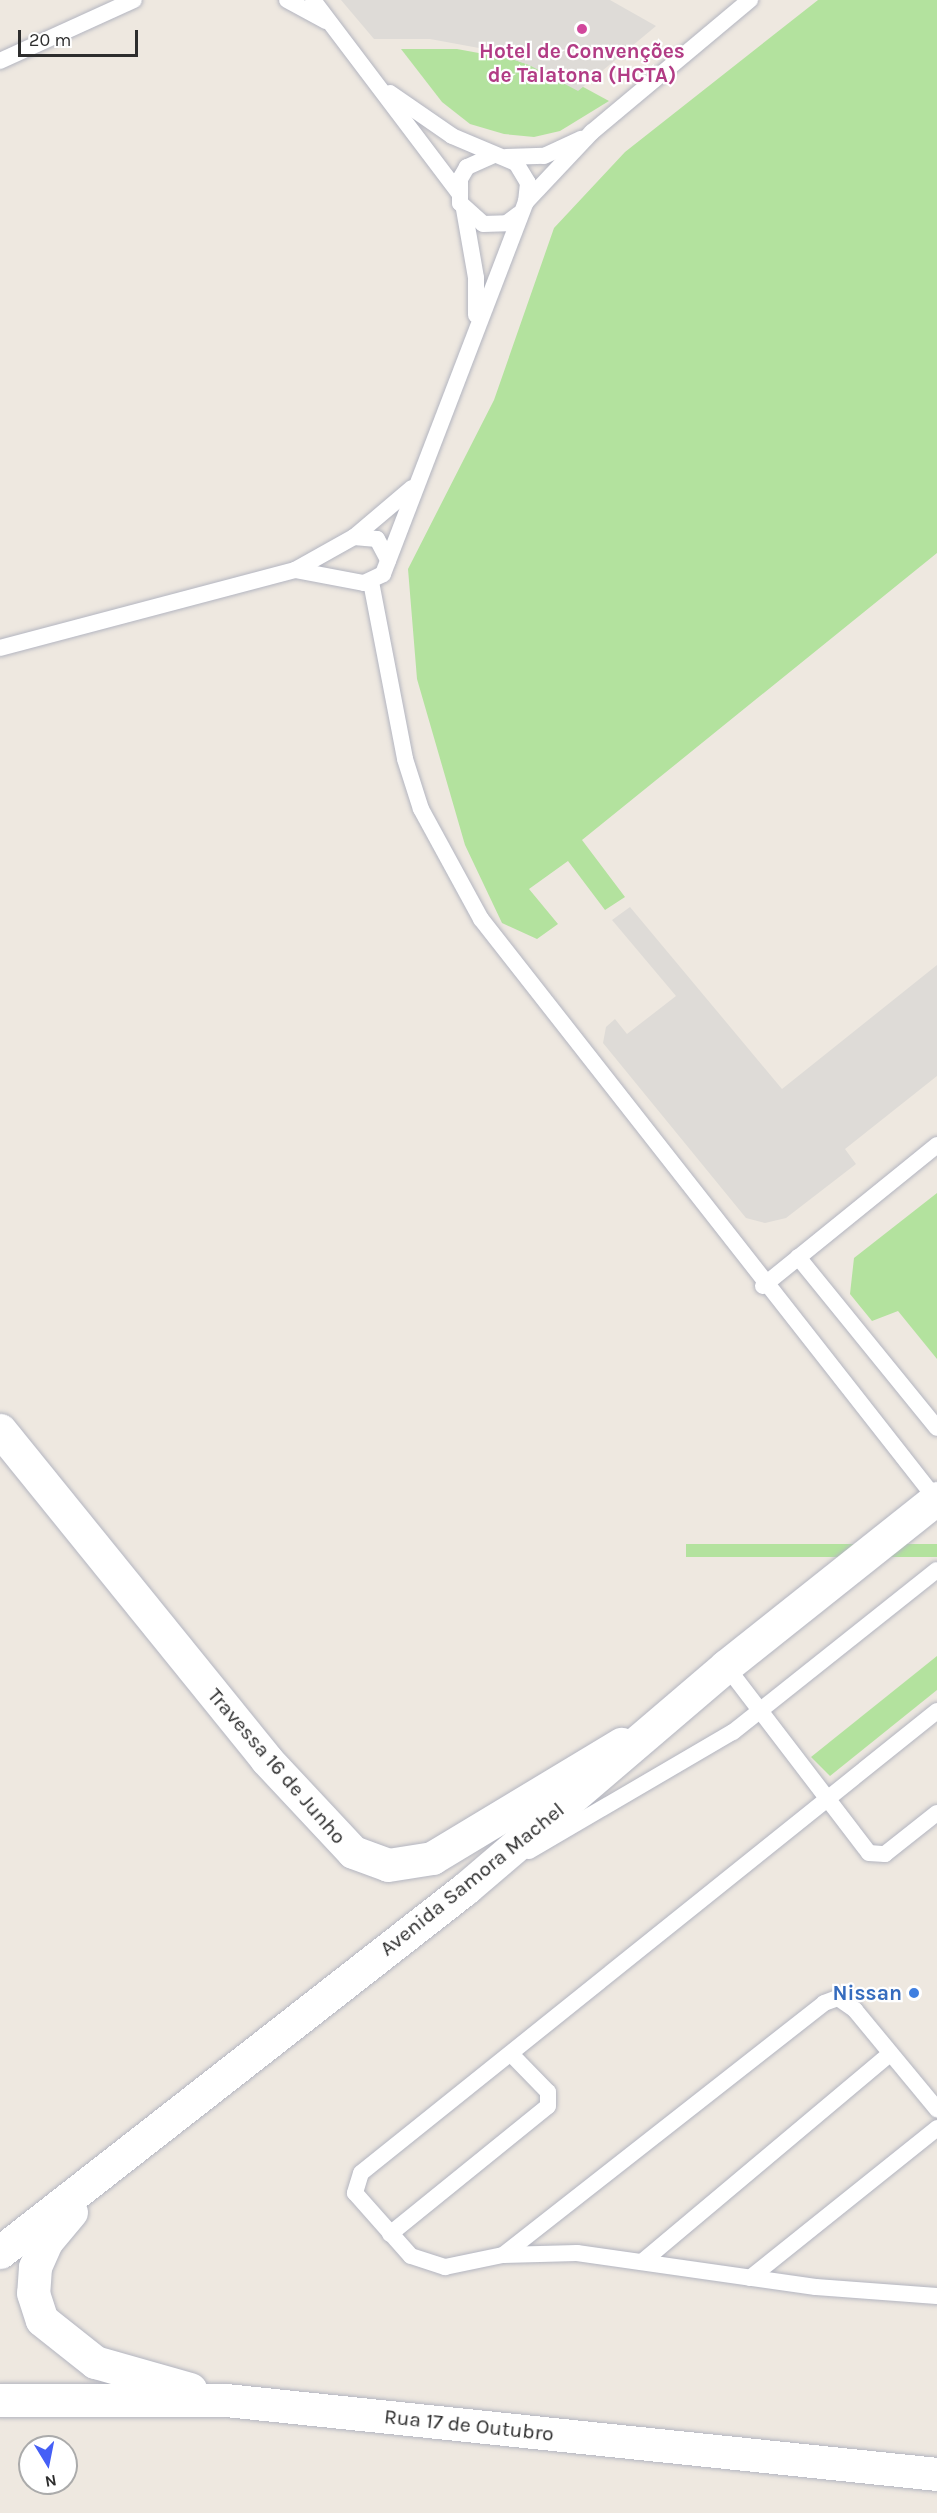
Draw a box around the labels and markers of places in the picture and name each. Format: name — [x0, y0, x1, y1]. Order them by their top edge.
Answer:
marker: Hotel de Convenções de Talatona (HCTA) — [575, 22, 589, 36]
place label: Hotel de Convenções de Talatona (HCTA) — [479, 38, 685, 88]
place label: Nissan — [833, 1980, 902, 2006]
marker: Nissan — [907, 1986, 921, 2000]

